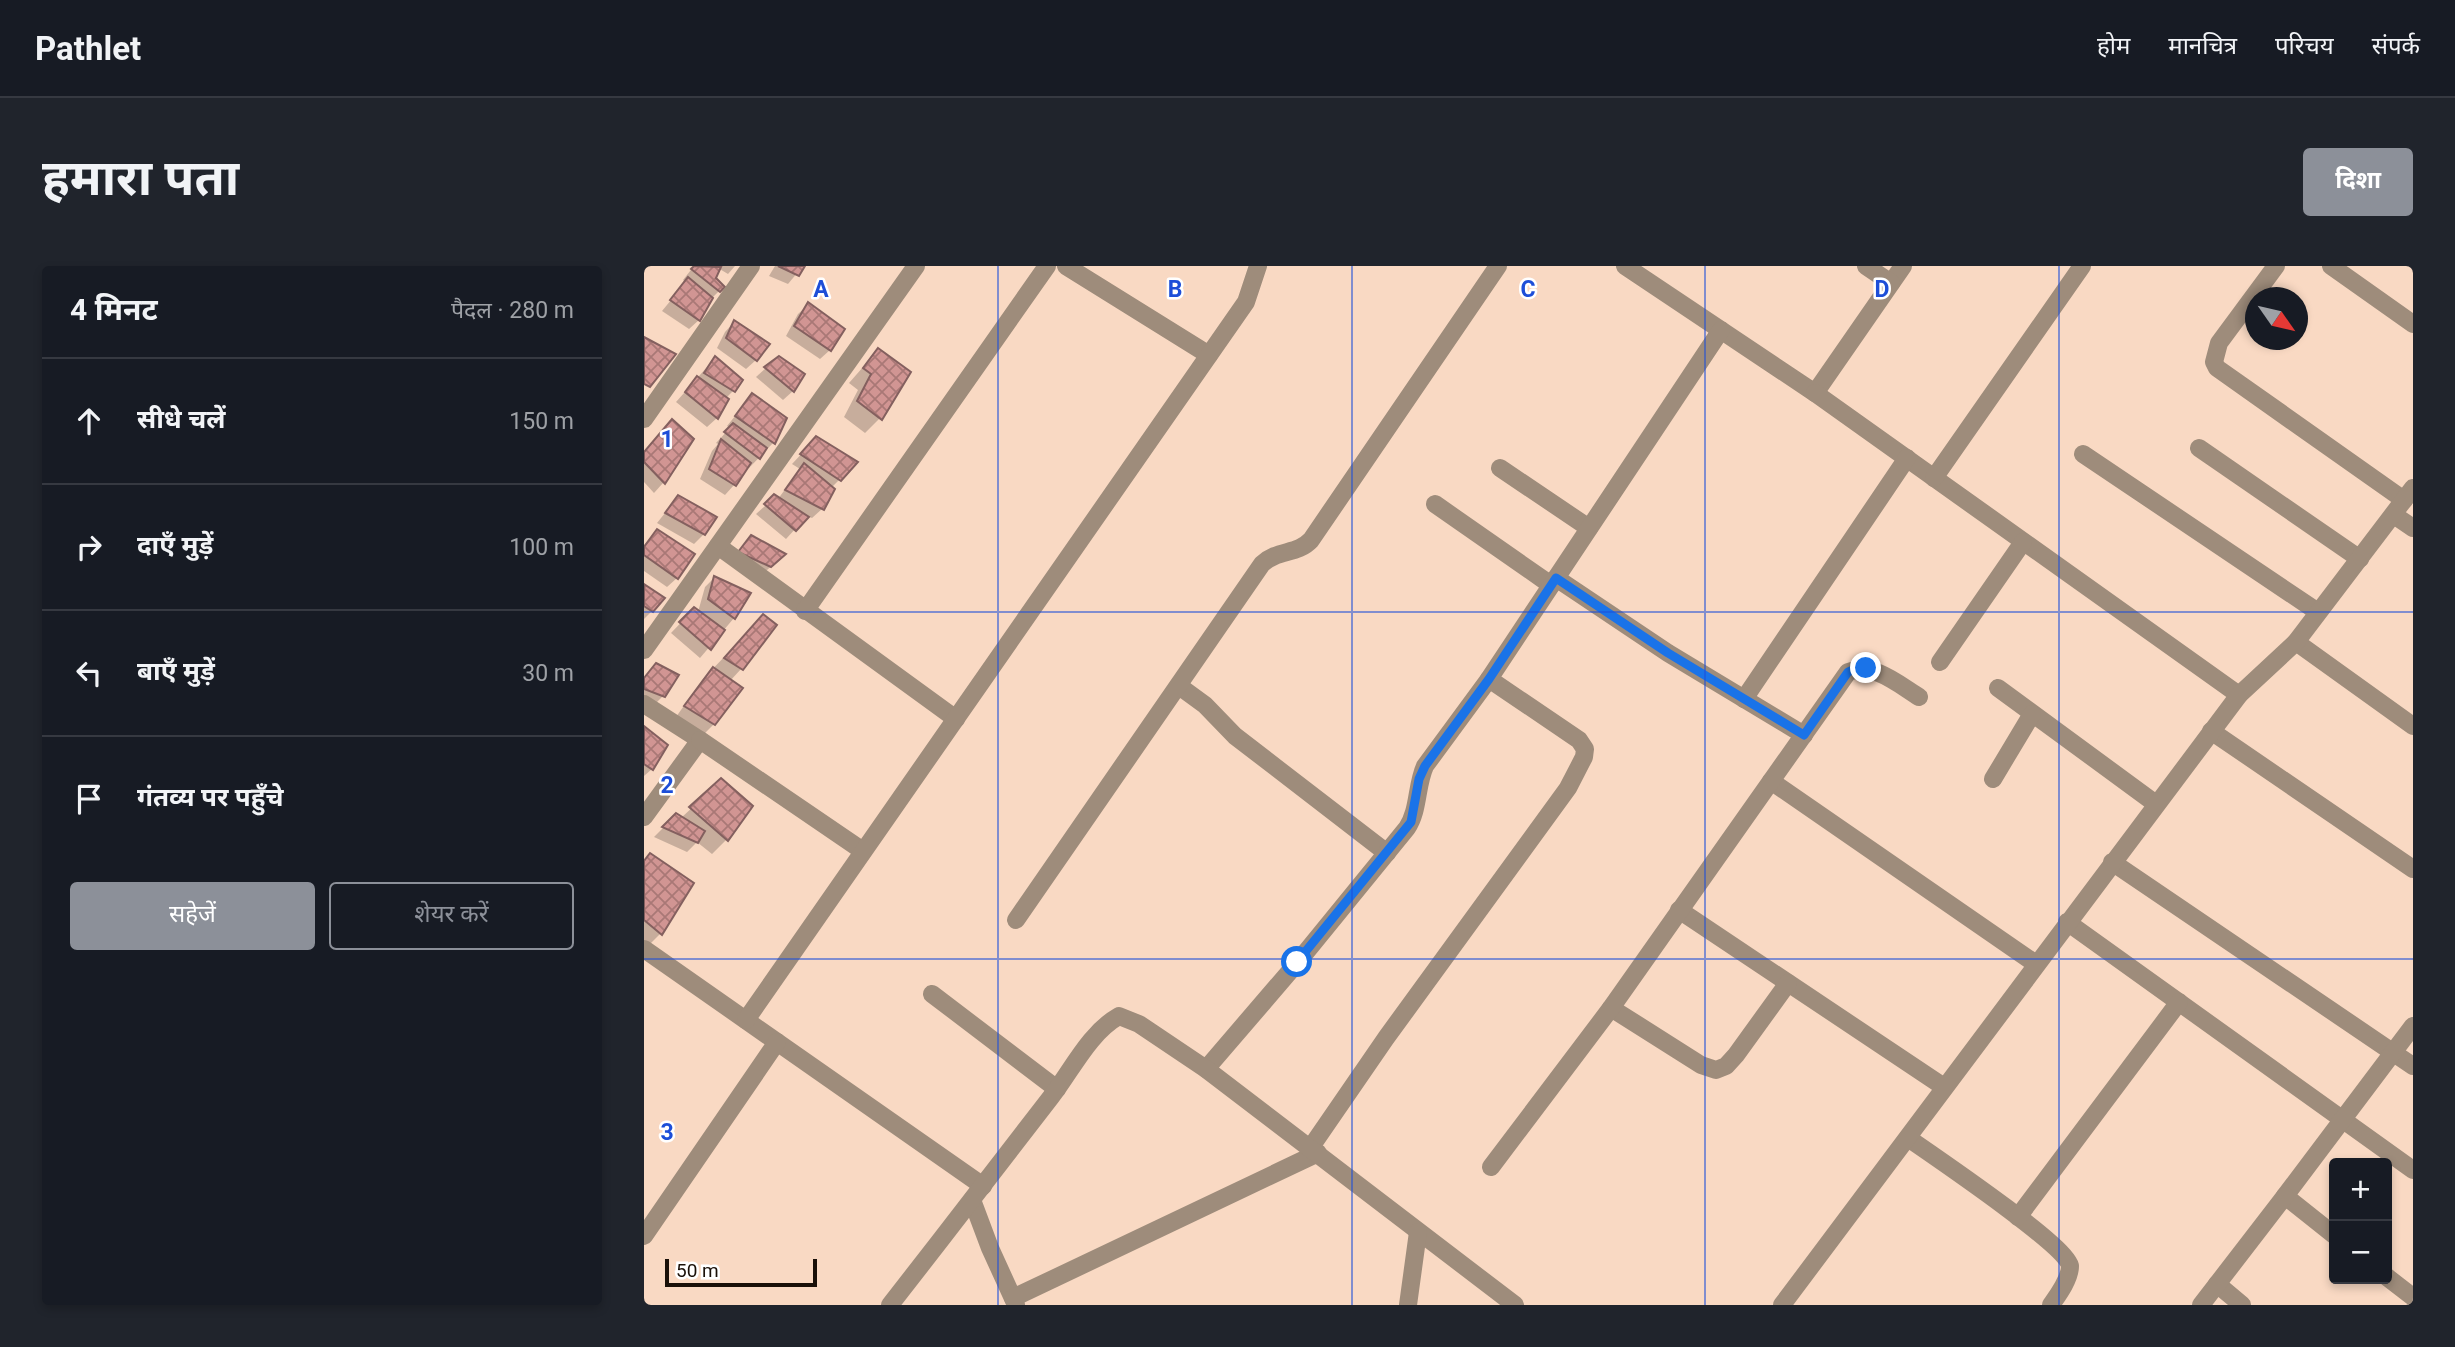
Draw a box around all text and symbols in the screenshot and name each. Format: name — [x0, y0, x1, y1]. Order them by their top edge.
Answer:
text: Pathlet — [35, 29, 141, 68]
text: होम — [2097, 32, 2130, 60]
text: मानचित्र — [2168, 32, 2237, 60]
text: परिचय — [2275, 32, 2334, 60]
text: संपर्क — [2372, 32, 2420, 60]
button: दिशा — [2303, 148, 2413, 216]
text: हमारा पता — [42, 150, 239, 207]
text: A — [813, 276, 829, 303]
text: B — [1168, 276, 1182, 303]
text: C — [1520, 276, 1536, 303]
text: D — [1875, 276, 1889, 303]
north arrow — [2245, 287, 2308, 350]
text: 4 मिनट — [70, 292, 158, 327]
text: पैदल · 280 m — [451, 297, 574, 324]
icon: ahead — [70, 402, 108, 440]
text: सीधे चलें — [137, 404, 225, 434]
text: 150 m — [509, 408, 574, 435]
text: 1 — [660, 426, 674, 453]
icon: right — [70, 528, 108, 566]
text: दाएँ मुड़ें — [137, 530, 213, 560]
text: 100 m — [509, 534, 574, 561]
route end — [1850, 652, 1881, 683]
icon: left — [70, 654, 108, 692]
text: बाएँ मुड़ें — [137, 656, 215, 686]
text: 30 m — [522, 660, 574, 687]
text: 2 — [660, 772, 674, 799]
icon: arrive — [70, 780, 108, 818]
text: गंतव्य पर पहुँचे — [137, 782, 284, 812]
button: सहेजें — [70, 882, 315, 950]
button: शेयर करें — [329, 882, 574, 950]
route start — [1281, 946, 1312, 977]
text: 3 — [660, 1119, 674, 1146]
map controls — [2329, 1158, 2392, 1284]
button: + — [2329, 1158, 2392, 1221]
button: − — [2329, 1221, 2392, 1284]
scale bar — [665, 1256, 817, 1288]
text: 50 m — [676, 1259, 719, 1282]

